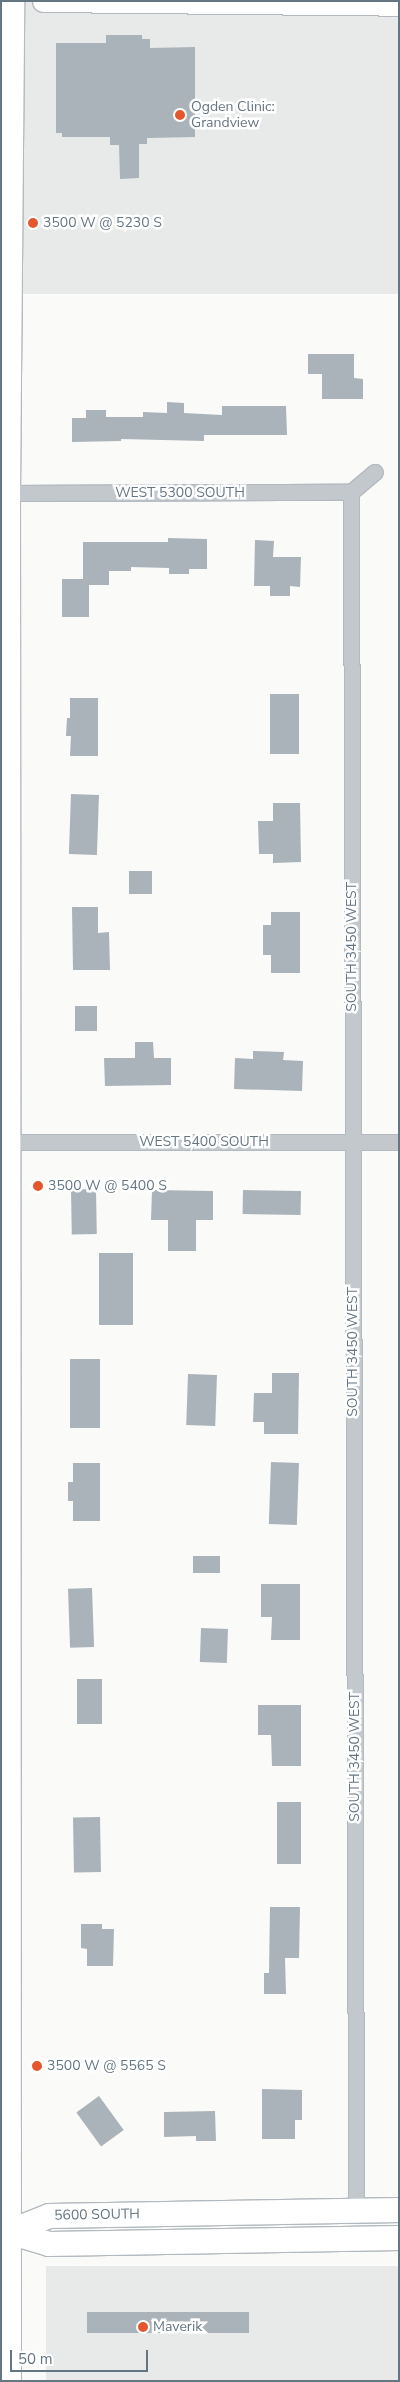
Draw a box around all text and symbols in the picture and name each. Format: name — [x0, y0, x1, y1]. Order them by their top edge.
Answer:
place label: Ogden Clinic: Grandview — [191, 99, 275, 132]
marker: Ogden Clinic: Grandview — [173, 108, 187, 122]
place label: 3500 W @ 5230 S — [43, 215, 162, 231]
marker: 3500 W @ 5230 S — [27, 217, 39, 229]
street label: WEST 5300 SOUTH — [115, 485, 245, 501]
street label: SOUTH 3450 WEST — [344, 882, 360, 1012]
street label: WEST 5400 SOUTH — [139, 1134, 269, 1150]
place label: 3500 W @ 5400 S — [48, 1178, 167, 1194]
marker: 3500 W @ 5400 S — [32, 1180, 44, 1192]
street label: SOUTH 3450 WEST — [345, 1287, 361, 1417]
street label: SOUTH 3450 WEST — [347, 1692, 363, 1822]
place label: 3500 W @ 5565 S — [47, 2058, 166, 2074]
marker: 3500 W @ 5565 S — [31, 2060, 43, 2072]
street label: 5600 SOUTH — [54, 2206, 140, 2224]
place label: Maverik — [153, 2319, 202, 2335]
marker: Maverik — [137, 2321, 149, 2333]
scale bar — [12, 2340, 150, 2372]
text: 50 m — [18, 2349, 53, 2369]

